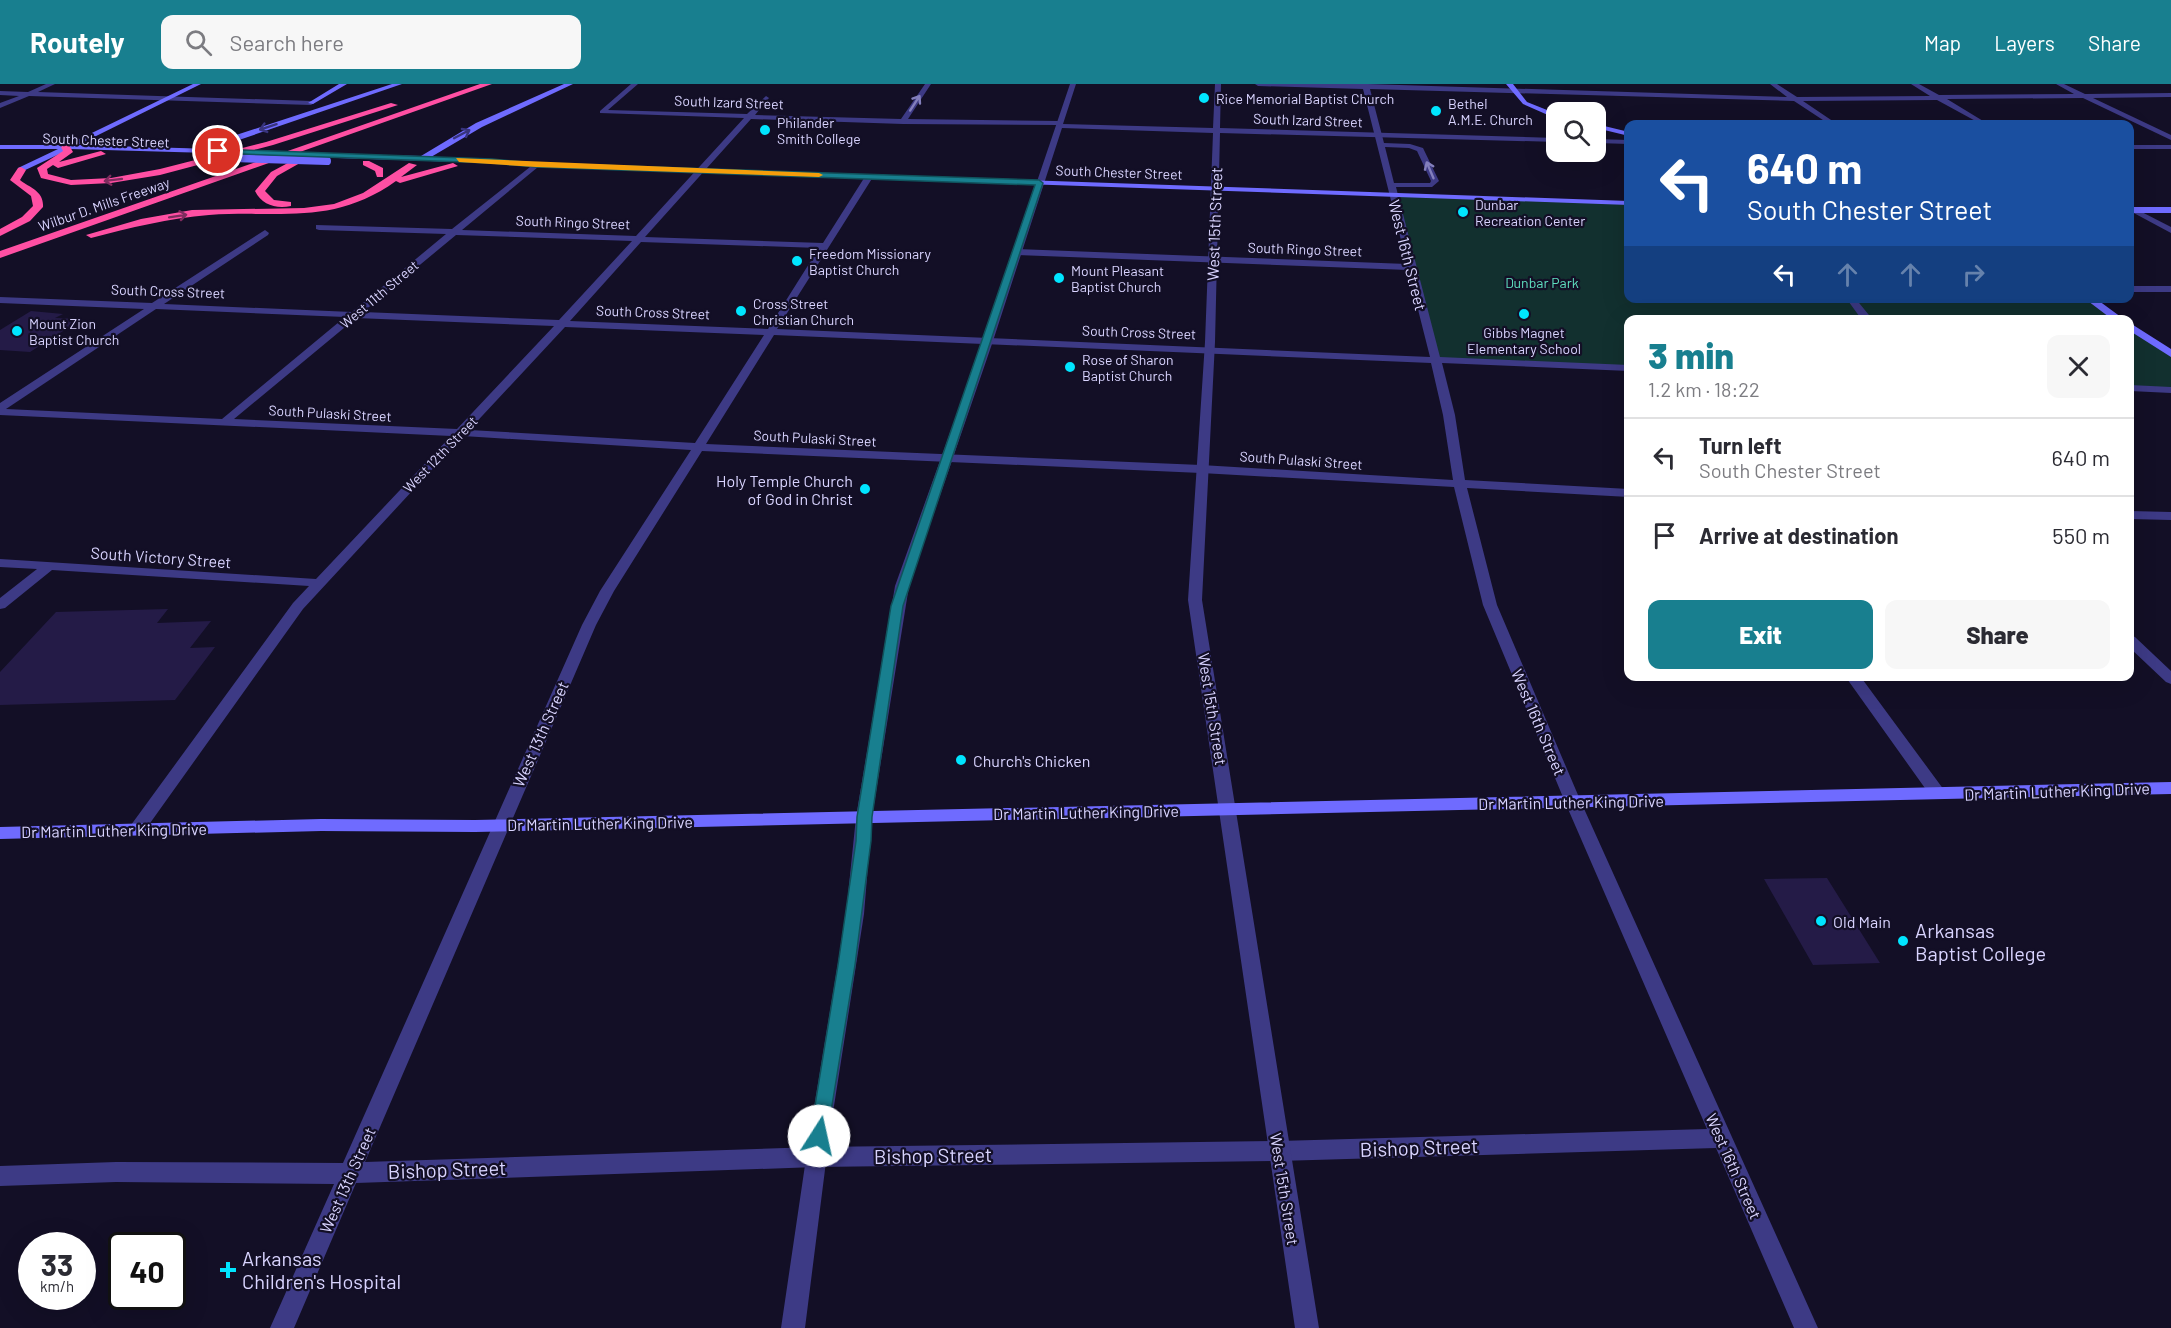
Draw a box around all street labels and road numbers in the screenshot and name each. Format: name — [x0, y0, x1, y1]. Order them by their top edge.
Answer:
street label: South Izard Street — [674, 92, 784, 112]
street label: South Izard Street — [1253, 110, 1363, 130]
street label: South Chester Street — [42, 129, 170, 151]
street label: South Chester Street — [1055, 161, 1183, 183]
street label: West 15th Street — [1203, 167, 1225, 281]
street label: Wilbur D. Mills Freeway — [36, 173, 172, 234]
street label: West 16th Street — [1385, 198, 1431, 312]
street label: South Ringo Street — [515, 212, 631, 232]
street label: South Ringo Street — [1247, 239, 1363, 259]
street label: West 11th Street — [336, 256, 422, 332]
street label: South Cross Street — [111, 281, 225, 301]
street label: South Cross Street — [596, 302, 710, 322]
street label: South Cross Street — [1082, 322, 1196, 342]
street label: South Pulaski Street — [268, 401, 392, 425]
street label: West 12th Street — [399, 412, 481, 496]
street label: South Pulaski Street — [753, 426, 877, 450]
street label: South Pulaski Street — [1239, 447, 1363, 473]
street label: South Victory Street — [90, 543, 232, 571]
street label: West 15th Street — [1195, 651, 1231, 767]
street label: West 16th Street — [1508, 666, 1570, 778]
street label: West 13th Street — [508, 678, 572, 790]
street label: Dr Martin Luther King Drive — [1964, 778, 2150, 804]
street label: Dr Martin Luther King Drive — [1478, 791, 1664, 813]
street label: Dr Martin Luther King Drive — [993, 801, 1179, 823]
street label: Dr Martin Luther King Drive — [507, 812, 693, 834]
street label: Dr Martin Luther King Drive — [21, 819, 207, 841]
street label: West 16th Street — [1702, 1110, 1766, 1222]
street label: West 13th Street — [315, 1124, 379, 1236]
street label: West 15th Street — [1267, 1131, 1303, 1247]
street label: Bishop Street — [1359, 1133, 1479, 1161]
street label: Bishop Street — [874, 1142, 992, 1168]
street label: Bishop Street — [387, 1155, 507, 1183]

